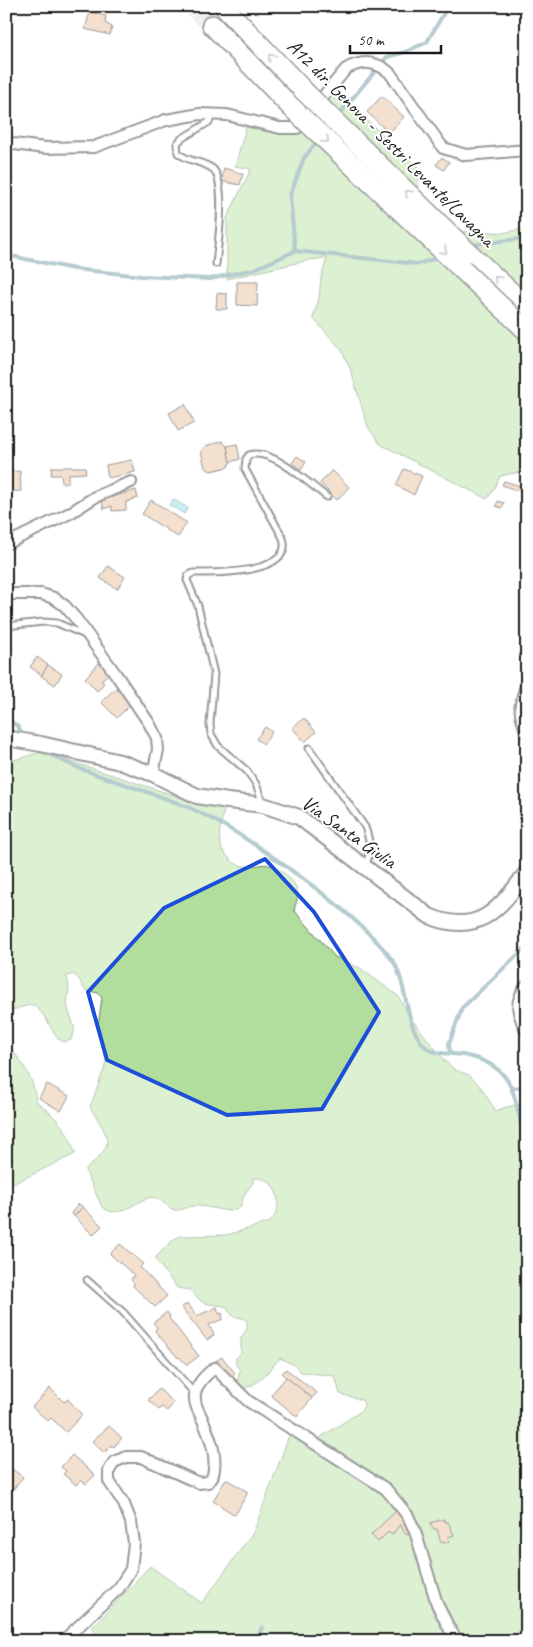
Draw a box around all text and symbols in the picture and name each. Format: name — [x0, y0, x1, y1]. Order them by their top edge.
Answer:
scale bar — [350, 22, 442, 54]
text: 50 m — [358, 31, 385, 50]
street label: A12 dir. Genova - Sestri Levante/Lavagna — [282, 34, 501, 253]
one-way arrow — [268, 54, 277, 63]
one-way arrow — [320, 134, 329, 143]
one-way arrow — [405, 190, 414, 199]
one-way arrow — [438, 245, 447, 254]
one-way arrow — [494, 276, 503, 285]
street label: Via Santa Giulia — [297, 790, 403, 875]

